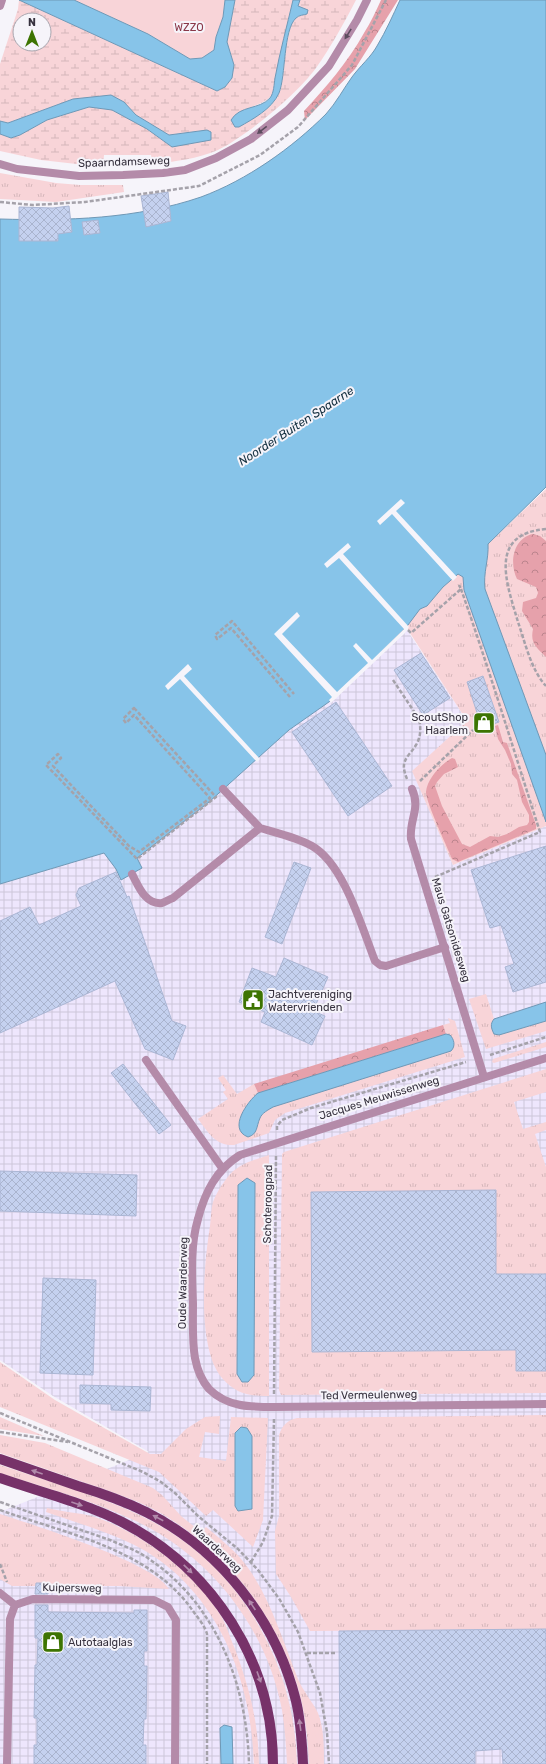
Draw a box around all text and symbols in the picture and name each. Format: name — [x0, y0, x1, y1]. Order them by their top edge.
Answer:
north arrow — [12, 12, 52, 52]
text: N — [28, 16, 36, 29]
park label: WZZO — [174, 21, 204, 34]
one-way arrow — [344, 29, 352, 39]
one-way arrow — [257, 126, 268, 134]
street label: Spaarndamseweg — [78, 154, 170, 170]
water label: Noorder Buiten Spaarne — [236, 383, 357, 469]
shop icon: ScoutShop Haarlem — [471, 710, 497, 736]
place label: ScoutShop Haarlem — [411, 711, 468, 737]
street label: Maus Gatsonidesweg — [429, 876, 473, 984]
public building icon: Jachtvereniging Watervrienden — [240, 987, 266, 1013]
place label: Jachtvereniging Watervrienden — [268, 988, 352, 1014]
street label: Jacques Meuwissenweg — [317, 1073, 441, 1123]
street label: Schoteroogpad — [261, 1165, 275, 1243]
street label: Oude Waarderweg — [176, 1237, 190, 1329]
street label: Ted Vermeulenweg — [321, 1388, 417, 1402]
one-way arrow — [30, 1469, 42, 1475]
one-way arrow — [71, 1502, 83, 1508]
one-way arrow — [152, 1515, 164, 1521]
street label: Waarderweg — [190, 1523, 244, 1575]
one-way arrow — [183, 1564, 193, 1574]
street label: Kuipersweg — [42, 1581, 102, 1595]
one-way arrow — [248, 1600, 256, 1611]
shop icon: Autotaalglas — [40, 1629, 66, 1655]
place label: Autotaalglas — [68, 1636, 133, 1649]
one-way arrow — [256, 1671, 262, 1683]
one-way arrow — [297, 1719, 303, 1731]

